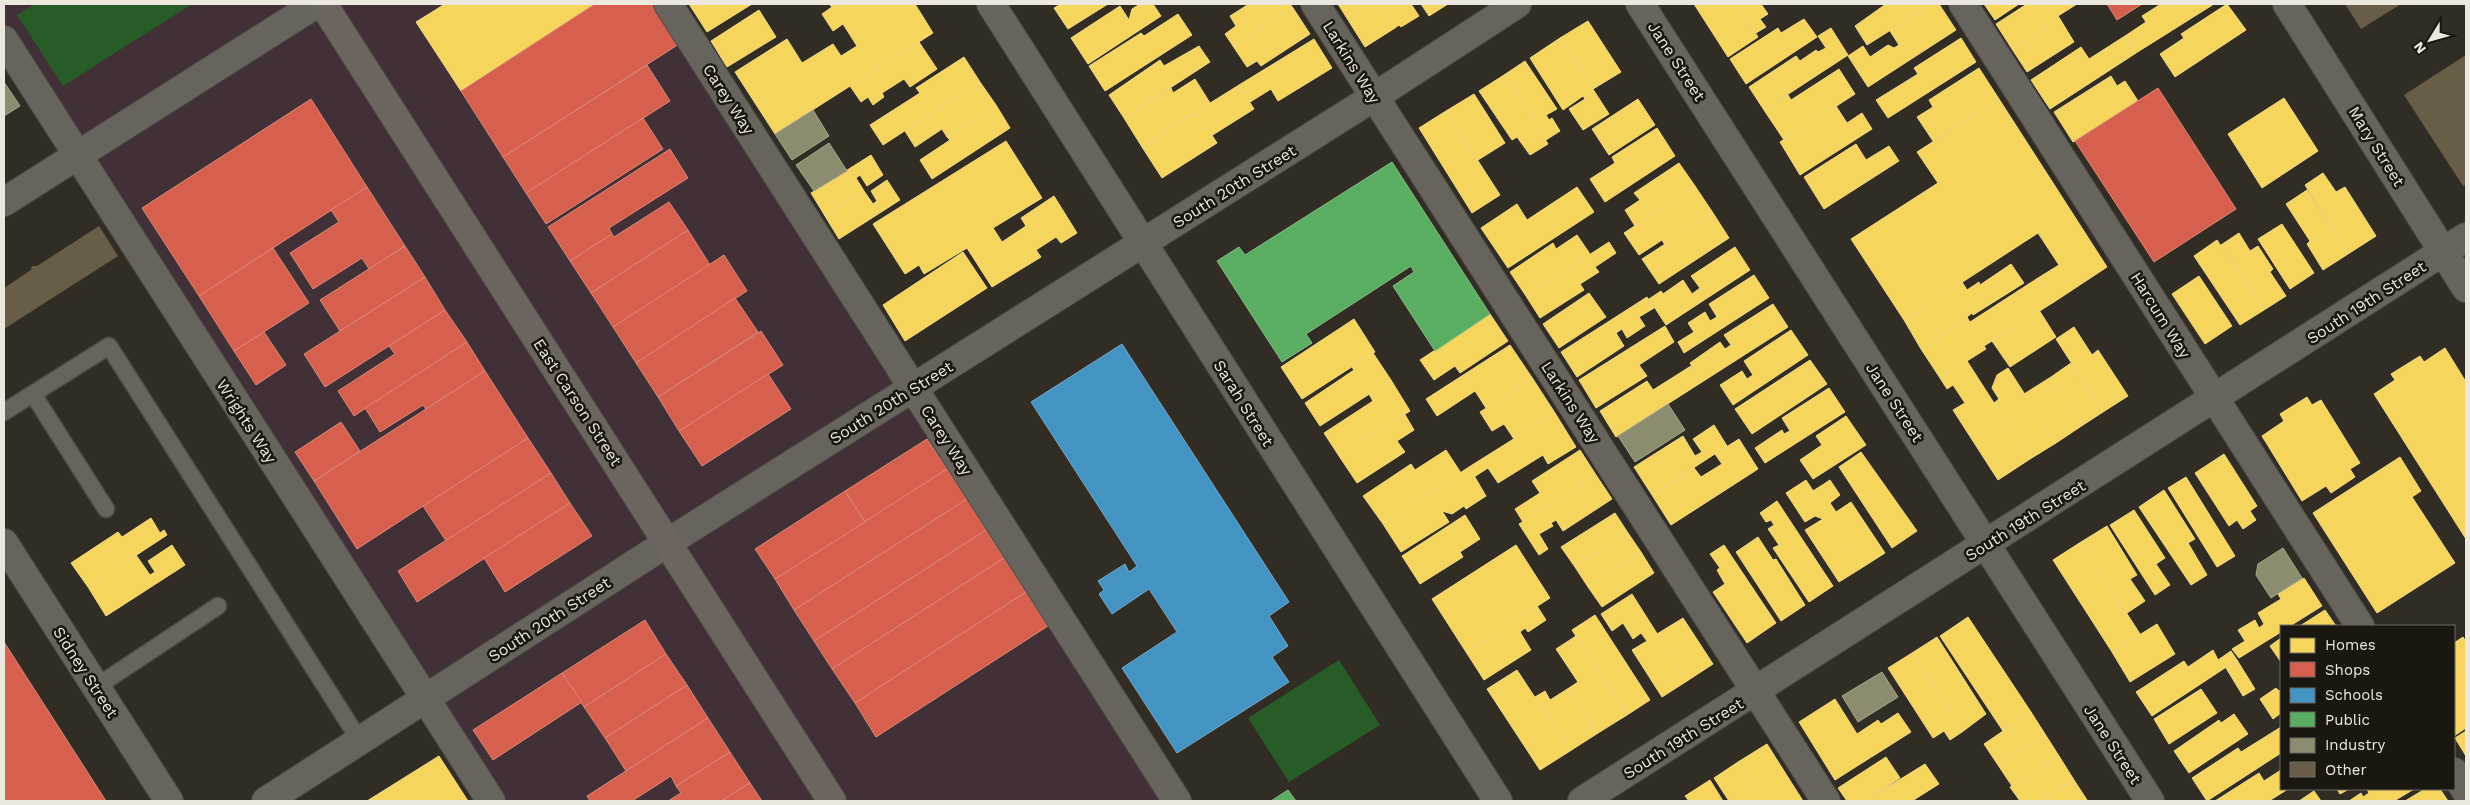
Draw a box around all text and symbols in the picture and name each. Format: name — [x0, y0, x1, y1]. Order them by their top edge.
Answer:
north arrow — [2405, 15, 2455, 65]
street label: Larkins Way — [1319, 18, 1385, 108]
street label: Jane Street — [1644, 18, 1709, 105]
text: N — [2410, 39, 2429, 57]
street label: Carey Way — [699, 61, 759, 138]
street label: Mary Street — [2345, 103, 2409, 190]
street label: South 20th Street — [1169, 141, 1299, 232]
street label: South 19th Street — [2303, 257, 2429, 348]
street label: Harcum Way — [2127, 269, 2195, 362]
street label: East Carson Street — [529, 335, 626, 470]
street label: South 20th Street — [826, 357, 956, 448]
street label: Sarah Street — [1210, 357, 1278, 450]
street label: Larkins Way — [1537, 358, 1604, 447]
street label: Jane Street — [1862, 359, 1927, 446]
street label: Wrights Way — [213, 376, 281, 467]
street label: Carey Way — [917, 402, 977, 479]
street label: South 19th Street — [1962, 476, 2089, 565]
street label: South 20th Street — [485, 573, 614, 666]
street label: Sidney Street — [49, 623, 122, 722]
legend — [2280, 625, 2455, 790]
text: Homes — [2325, 636, 2376, 654]
text: Shops — [2325, 661, 2370, 679]
text: Schools — [2325, 686, 2383, 704]
street label: South 19th Street — [1620, 694, 1747, 783]
street label: Jane Street — [2080, 701, 2145, 788]
text: Public — [2325, 711, 2370, 729]
text: Industry — [2325, 736, 2386, 754]
text: Other — [2325, 761, 2367, 779]

